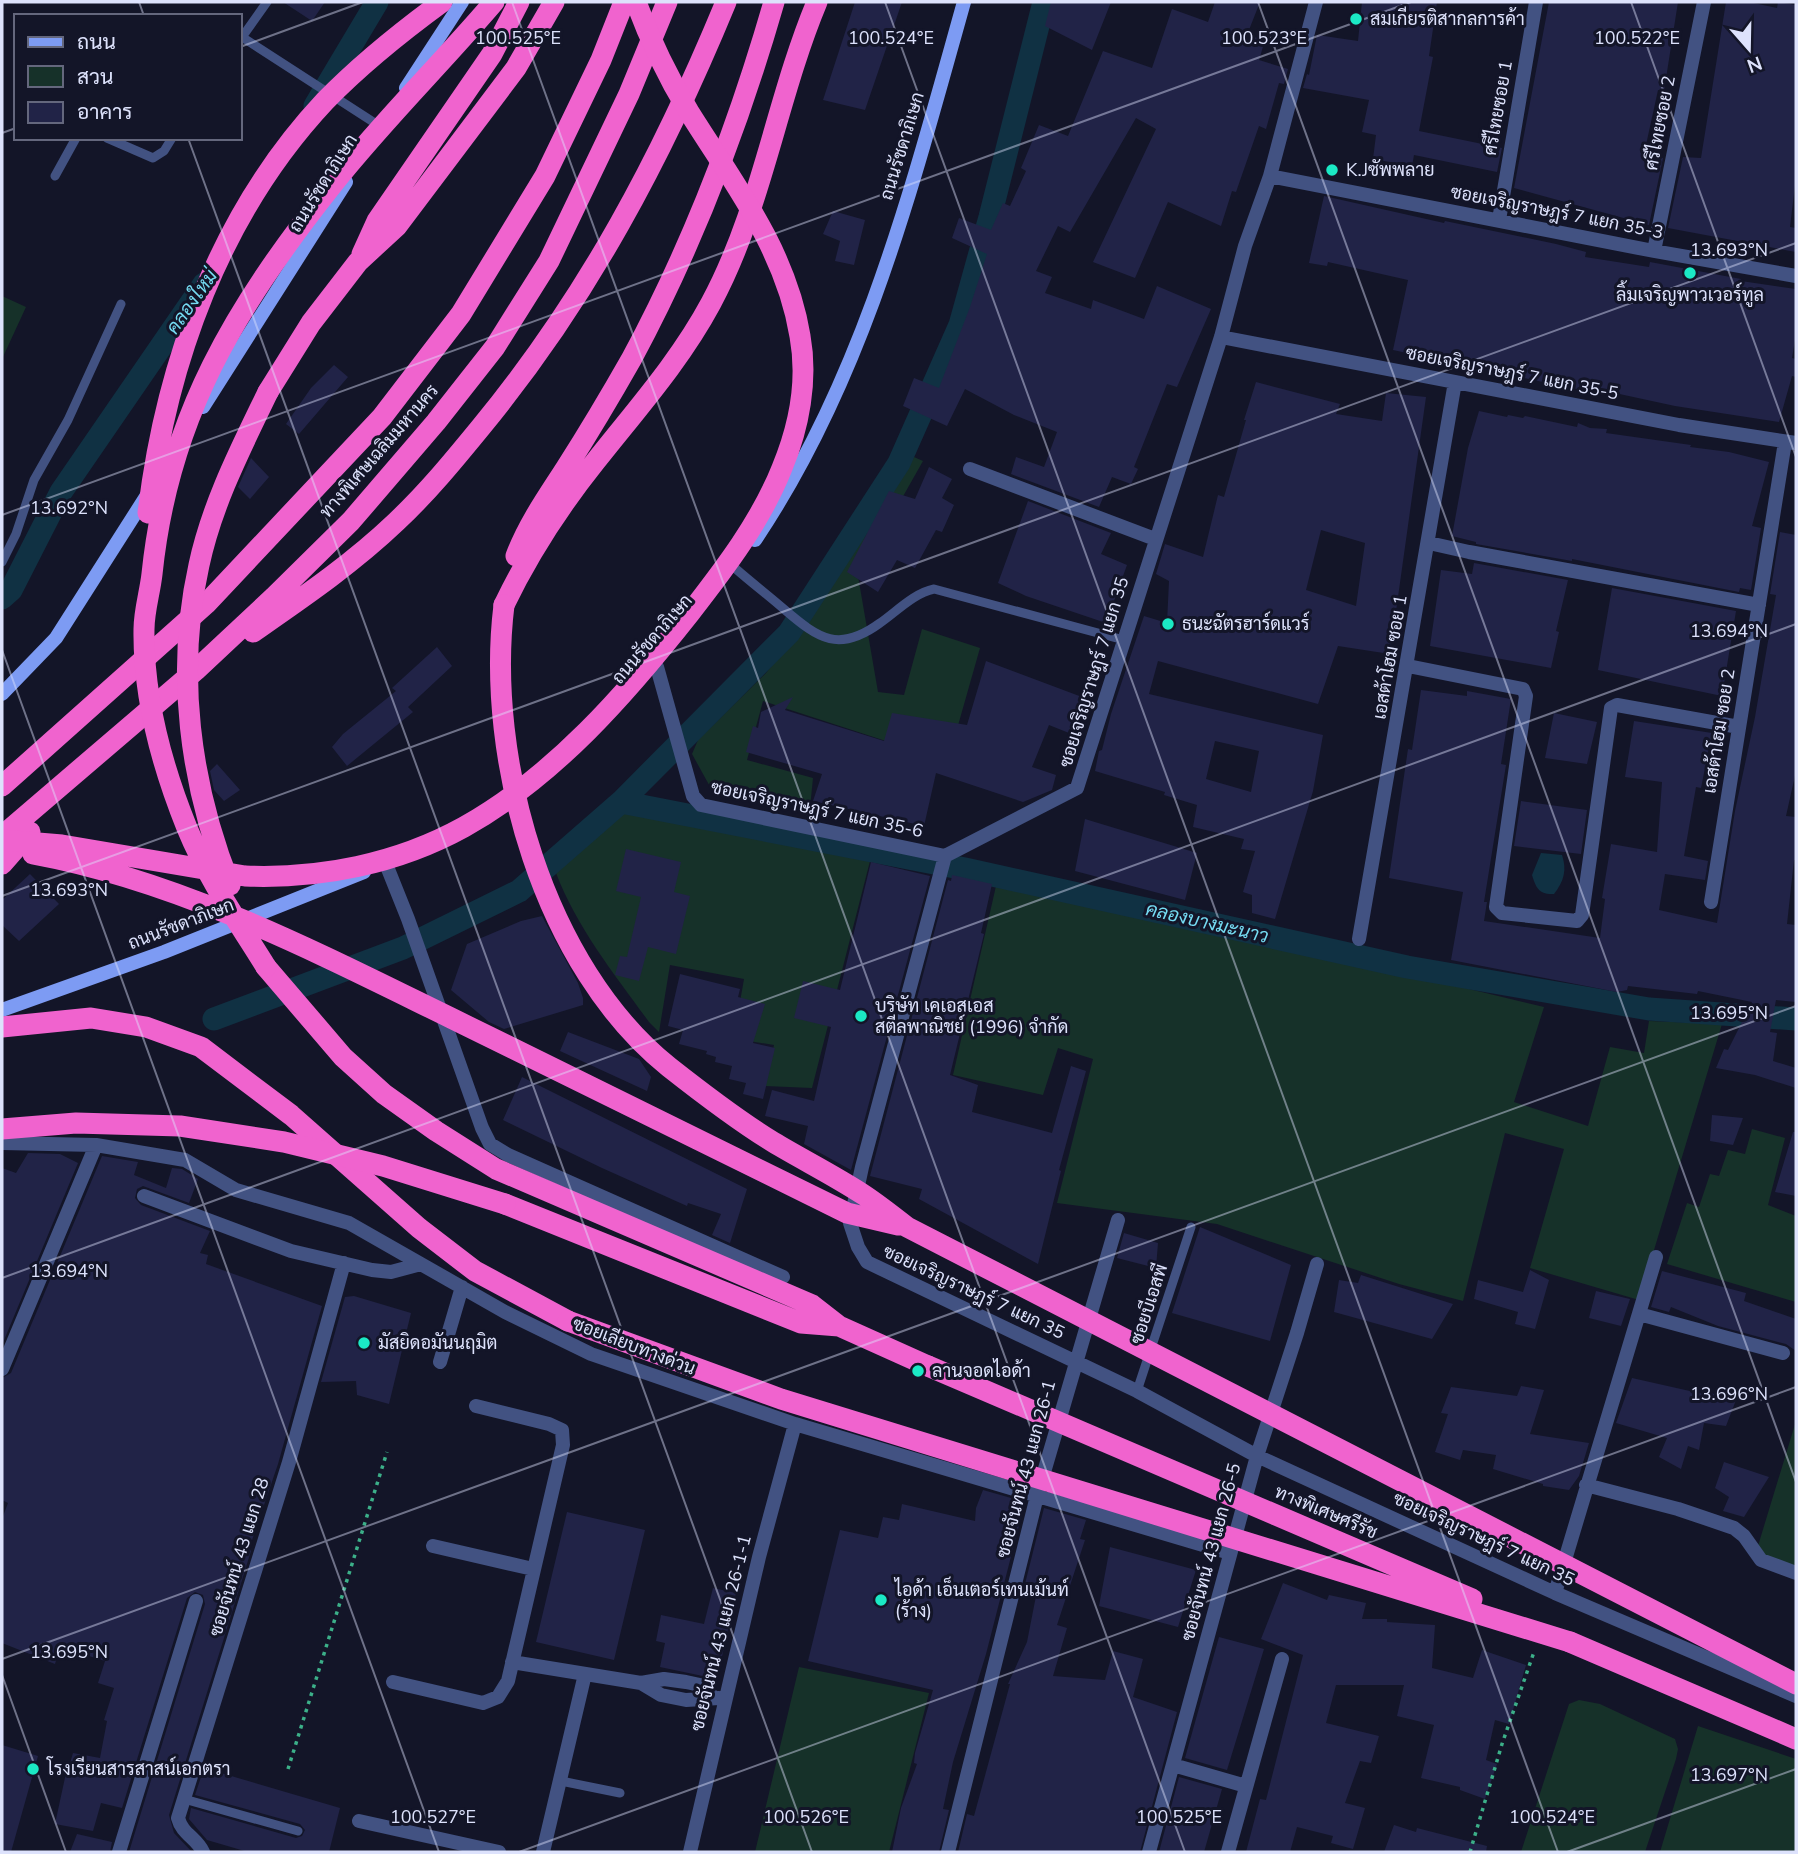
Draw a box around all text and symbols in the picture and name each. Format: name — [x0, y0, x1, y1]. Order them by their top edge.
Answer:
place label: สมเกียรติสากลการค้า — [1370, 6, 1525, 31]
marker: สมเกียรติสากลการค้า — [1348, 11, 1364, 27]
legend — [14, 14, 242, 140]
north arrow — [1714, 14, 1784, 84]
text: 100.525°E — [475, 26, 561, 50]
text: 100.524°E — [848, 26, 934, 50]
text: 100.523°E — [1221, 26, 1307, 50]
text: 100.522°E — [1594, 26, 1680, 50]
text: ถนน — [77, 28, 116, 56]
text: N — [1743, 49, 1766, 79]
street label: ศรีไทยซอย 1 — [1477, 58, 1518, 157]
text: สวน — [77, 63, 113, 91]
street label: ศรีไทยซอย 2 — [1638, 73, 1681, 172]
street label: ถนนรัชดาภิเษก — [874, 89, 930, 203]
text: อาคาร — [77, 98, 133, 126]
street label: ถนนรัชดาภิเษก — [283, 129, 363, 237]
place label: K.Jซัพพลาย — [1346, 158, 1434, 182]
marker: K.Jซัพพลาย — [1324, 162, 1340, 178]
street label: ซอยเจริญราษฎร์ 7 แยก 35-3 — [1449, 179, 1666, 244]
text: 13.693°N — [1690, 238, 1768, 262]
water label: คลองใหม่ — [160, 264, 224, 340]
marker: ลิ้มเจริญพาวเวอร์ทูล — [1682, 265, 1698, 281]
place label: ลิ้มเจริญพาวเวอร์ทูล — [1616, 280, 1764, 308]
street label: ซอยเจริญราษฎร์ 7 แยก 35-5 — [1404, 340, 1621, 405]
street label: ทางพิเศษเฉลิมมหานคร — [314, 379, 444, 523]
text: 13.692°N — [30, 496, 108, 520]
street label: ซอยเจริญราษฎร์ 7 แยก 35 — [1053, 574, 1134, 770]
street label: ถนนรัชดาภิเษก — [606, 589, 698, 689]
street label: เอสต้าโฮม ซอย 1 — [1366, 593, 1413, 721]
place label: ธนะฉัตรฮาร์ดแวร์ — [1182, 611, 1310, 636]
marker: ธนะฉัตรฮาร์ดแวร์ — [1160, 616, 1176, 632]
text: 13.694°N — [1690, 619, 1768, 643]
street label: เอสต้าโฮม ซอย 2 — [1696, 667, 1741, 795]
street label: ซอยเจริญราษฎร์ 7 แยก 35-6 — [709, 774, 926, 843]
text: 13.693°N — [30, 878, 108, 902]
street label: ถนนรัชดาภิเษก — [125, 893, 237, 955]
water label: คลองบางมะนาว — [1143, 896, 1271, 950]
place label: บริษัท เคเอสเอส สตีลพาณิชย์ (1996) จำกัด — [875, 994, 1068, 1039]
text: 13.695°N — [1690, 1001, 1768, 1025]
marker: บริษัท เคเอสเอส สตีลพาณิชย์ (1996) จำกัด — [853, 1008, 869, 1024]
street label: ซอยเจริญราษฎร์ 7 แยก 35 — [879, 1238, 1069, 1345]
text: 13.694°N — [30, 1259, 108, 1283]
street label: ซอยบีเอสพี — [1124, 1260, 1173, 1347]
street label: ซอยเลียบทางด่วน — [569, 1311, 699, 1380]
place label: มัสยิดอมันนฤมิต — [378, 1331, 497, 1355]
marker: มัสยิดอมันนฤมิต — [356, 1335, 372, 1351]
place label: ลานจอดไอด้า — [932, 1358, 1031, 1383]
marker: ลานจอดไอด้า — [910, 1363, 926, 1379]
street label: ซอยจันทน์ 43 แยก 26-1 — [990, 1377, 1061, 1561]
text: 13.696°N — [1690, 1382, 1768, 1406]
street label: ซอยจันทน์ 43 แยก 26-5 — [1175, 1460, 1246, 1644]
street label: ซอยจันทน์ 43 แยก 28 — [202, 1474, 275, 1639]
street label: ทางพิเศษศรีรัช — [1271, 1479, 1382, 1544]
street label: ซอยเจริญราษฎร์ 7 แยก 35 — [1389, 1485, 1579, 1592]
street label: ซอยจันทน์ 43 แยก 26-1-1 — [684, 1532, 757, 1734]
place label: ไอด้า เอ็นเตอร์เทนเม้นท์ (ร้าง) — [893, 1576, 1069, 1623]
marker: ไอด้า เอ็นเตอร์เทนเม้นท์ (ร้าง) — [873, 1592, 889, 1608]
text: 13.695°N — [30, 1640, 108, 1664]
place label: โรงเรียนสารสาสน์เอกตรา — [46, 1756, 231, 1781]
marker: โรงเรียนสารสาสน์เอกตรา — [25, 1761, 41, 1777]
text: 13.697°N — [1690, 1763, 1768, 1787]
text: 100.527°E — [390, 1805, 476, 1829]
text: 100.526°E — [763, 1805, 849, 1829]
text: 100.525°E — [1136, 1805, 1222, 1829]
text: 100.524°E — [1509, 1805, 1595, 1829]

